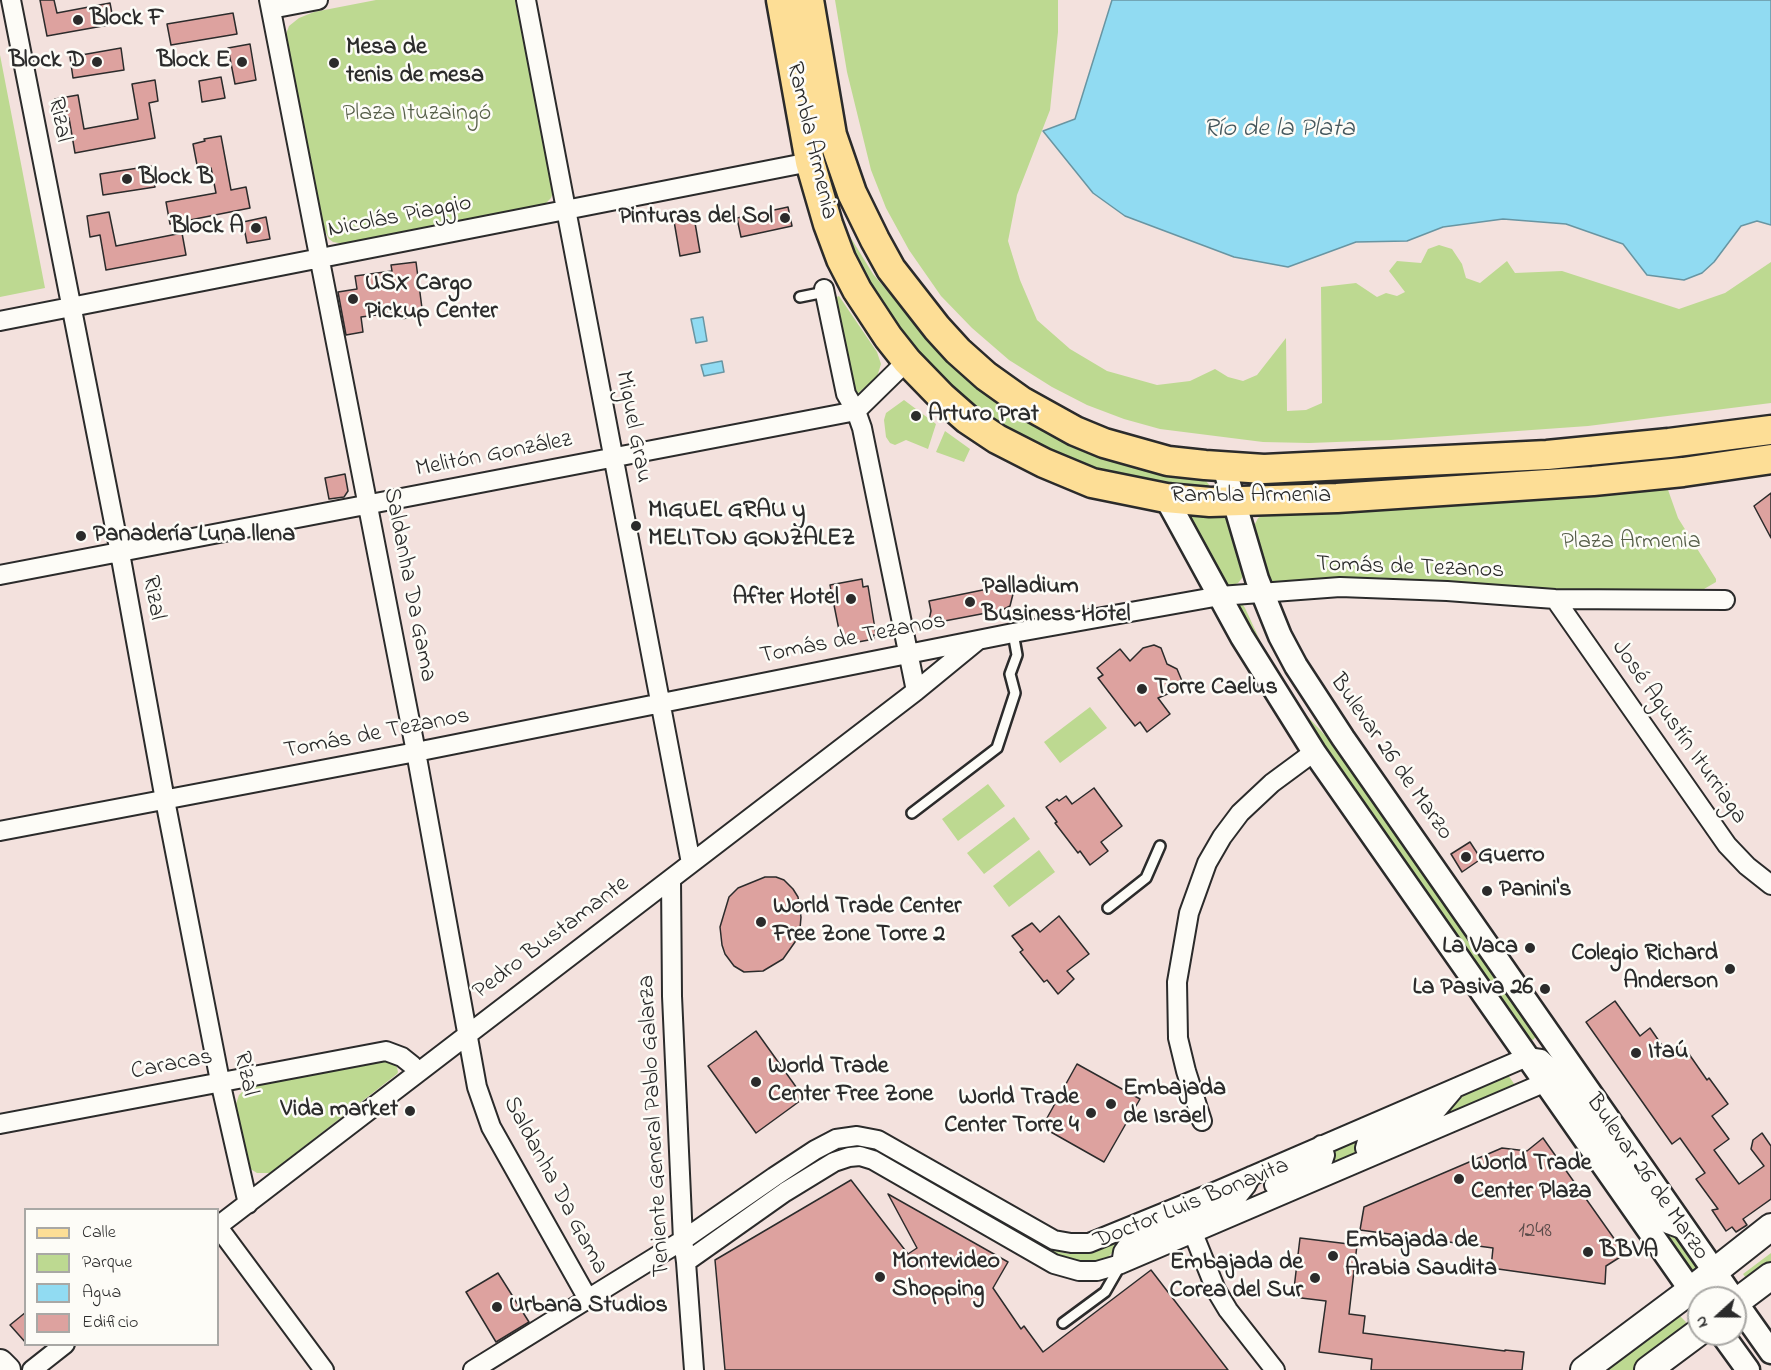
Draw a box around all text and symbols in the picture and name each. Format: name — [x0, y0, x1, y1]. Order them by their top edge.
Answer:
place label: Block F — [90, 6, 164, 34]
marker: Block F — [71, 13, 85, 27]
place label: Mesa de tenis de mesa — [346, 35, 484, 91]
place label: Block D — [9, 48, 85, 76]
place label: Block E — [157, 48, 230, 76]
marker: Block D — [90, 55, 104, 69]
marker: Block E — [235, 55, 249, 69]
marker: Mesa de tenis de mesa — [327, 56, 341, 70]
street label: Rambla Armenia — [778, 60, 842, 222]
street label: Rizal — [40, 95, 76, 145]
park label: Plaza Ituzaingó — [343, 101, 491, 129]
water label: Río de la Plata — [1203, 115, 1355, 147]
place label: Block B — [139, 165, 214, 193]
marker: Block B — [120, 172, 134, 186]
street label: Nicolás Piaggio — [326, 190, 474, 246]
place label: Pinturas del Sol — [619, 204, 773, 232]
marker: Pinturas del Sol — [778, 211, 792, 225]
place label: Block A — [171, 214, 244, 242]
marker: Block A — [249, 221, 263, 235]
place label: USX Cargo Pickup Center — [365, 271, 498, 327]
marker: USX Cargo Pickup Center — [346, 292, 360, 306]
street label: Miguel Grau — [607, 369, 657, 485]
place label: Arturo Prat — [928, 402, 1039, 430]
marker: Arturo Prat — [909, 409, 923, 423]
street label: Melitón González — [413, 427, 575, 485]
street label: Rambla Armenia — [1171, 483, 1331, 511]
street label: Saldanha Da Gama — [375, 485, 441, 685]
place label: MIGUEL GRAU y MELITON GONZALEZ — [648, 498, 855, 554]
marker: MIGUEL GRAU y MELITON GONZALEZ — [629, 519, 643, 533]
place label: Panadería Luna llena — [93, 522, 295, 550]
marker: Panadería Luna llena — [74, 529, 88, 543]
park label: Plaza Armenia — [1561, 529, 1701, 557]
street label: Tomás de Tezanos — [1315, 551, 1505, 587]
street label: Rizal — [134, 574, 170, 622]
place label: Palladium Business Hotel — [982, 574, 1131, 630]
place label: After Hotel — [733, 585, 839, 613]
marker: After Hotel — [844, 592, 858, 606]
marker: Palladium Business Hotel — [963, 595, 977, 609]
street label: Tomás de Tezanos — [758, 608, 948, 672]
street label: José Agustín Iturriaga — [1604, 635, 1752, 831]
street label: Bulevar 26 de Marzo — [1322, 669, 1458, 847]
place label: Torre Caelus — [1154, 675, 1278, 703]
marker: Torre Caelus — [1135, 682, 1149, 696]
street label: Tomás de Tezanos — [282, 703, 472, 767]
place label: Guerro — [1478, 843, 1545, 871]
marker: Guerro — [1459, 850, 1473, 864]
street label: Pedro Bustamante — [468, 871, 636, 1007]
place label: Panini's — [1499, 877, 1571, 905]
marker: Panini's — [1480, 884, 1494, 898]
place label: World Trade Center Free Zone Torre 2 — [773, 894, 961, 950]
marker: World Trade Center Free Zone Torre 2 — [754, 915, 768, 929]
place label: La Vaca — [1442, 934, 1518, 962]
marker: La Vaca — [1523, 941, 1537, 955]
place label: Colegio Richard Anderson — [1571, 941, 1718, 997]
marker: Colegio Richard Anderson — [1723, 962, 1737, 976]
street label: Teniente General Pablo Galarza — [634, 974, 678, 1278]
place label: La Pasiva 26 — [1412, 975, 1533, 1003]
marker: La Pasiva 26 — [1538, 982, 1552, 996]
place label: Itaú — [1648, 1039, 1688, 1067]
street label: Caracas — [129, 1044, 215, 1088]
marker: Itaú — [1629, 1046, 1643, 1060]
street label: Rizal — [225, 1049, 263, 1099]
place label: World Trade Center Free Zone — [768, 1054, 933, 1110]
marker: World Trade Center Free Zone — [749, 1075, 763, 1089]
place label: Embajada de Israel — [1123, 1076, 1226, 1132]
place label: World Trade Center Torre 4 — [944, 1085, 1079, 1141]
street label: Bulevar 26 de Marzo — [1578, 1089, 1714, 1267]
street label: Saldanha Da Gama — [495, 1092, 613, 1280]
place label: Vida market — [280, 1097, 398, 1125]
marker: Embajada de Israel — [1104, 1097, 1118, 1111]
marker: Vida market — [403, 1104, 417, 1118]
marker: World Trade Center Torre 4 — [1084, 1106, 1098, 1120]
place label: World Trade Center Plaza — [1471, 1151, 1591, 1207]
street label: Doctor Luis Bonavita — [1090, 1153, 1294, 1257]
marker: World Trade Center Plaza — [1452, 1172, 1466, 1186]
legend — [24, 1208, 219, 1346]
text: Calle — [82, 1220, 116, 1246]
house number: 1248 — [1518, 1220, 1552, 1246]
place label: Embajada de Arabia Saudita — [1345, 1228, 1497, 1284]
place label: BBVA — [1600, 1238, 1658, 1266]
marker: BBVA — [1581, 1245, 1595, 1259]
place label: Montevideo Shopping — [892, 1249, 1000, 1305]
marker: Embajada de Arabia Saudita — [1326, 1249, 1340, 1263]
text: Parque — [82, 1250, 132, 1276]
place label: Embajada de Corea del Sur — [1169, 1250, 1303, 1306]
marker: Montevideo Shopping — [873, 1270, 887, 1284]
marker: Embajada de Corea del Sur — [1308, 1271, 1322, 1285]
text: Agua — [82, 1280, 121, 1306]
north arrow — [1687, 1286, 1747, 1346]
place label: Urbana Studios — [509, 1293, 668, 1321]
marker: Urbana Studios — [490, 1300, 504, 1314]
text: Edificio — [82, 1310, 138, 1336]
text: N — [1689, 1312, 1715, 1331]

